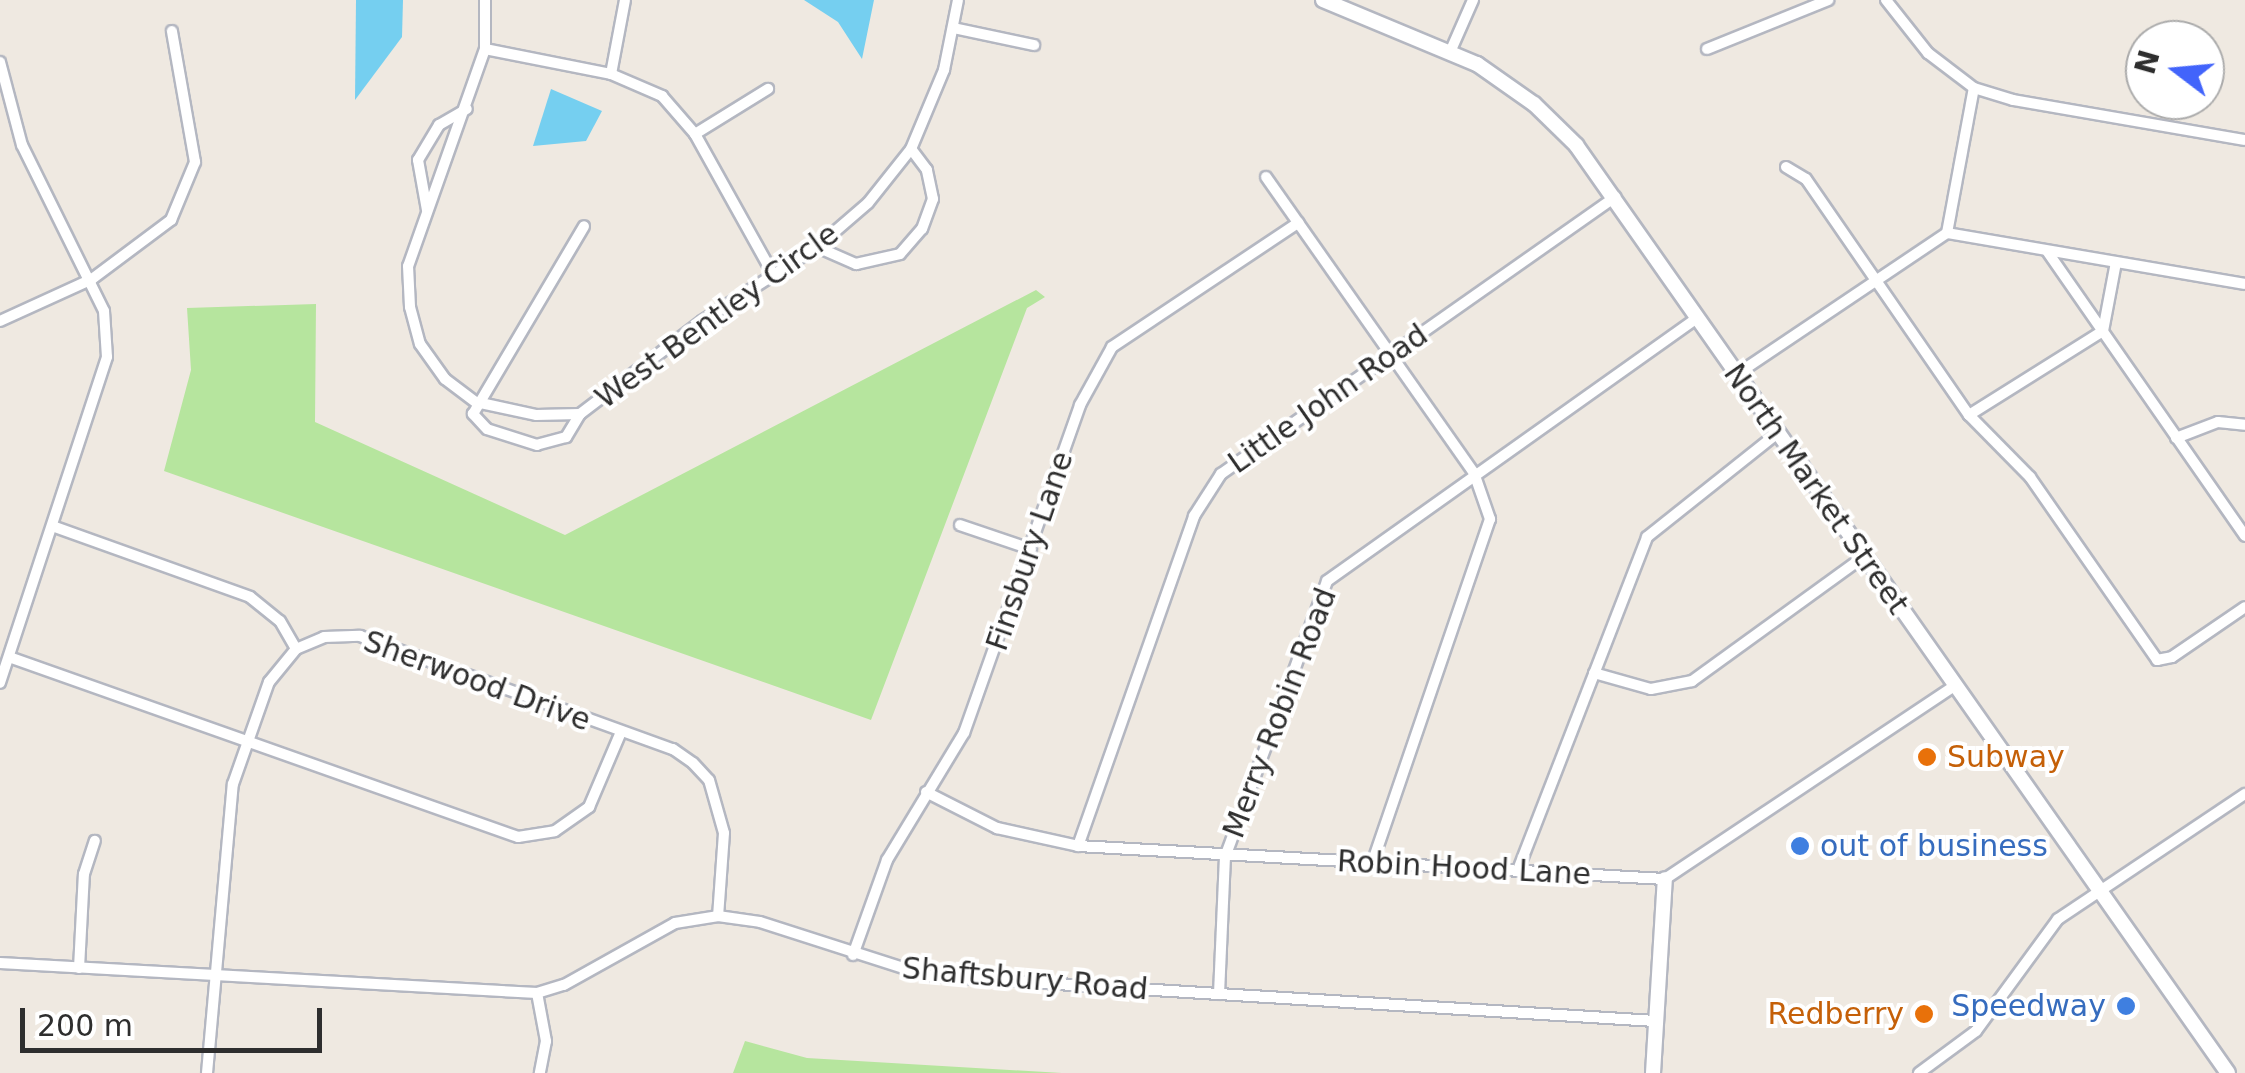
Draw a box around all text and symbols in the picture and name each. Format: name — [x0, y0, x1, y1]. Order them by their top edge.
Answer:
north arrow — [2125, 20, 2225, 120]
text: N — [2129, 46, 2167, 78]
street label: West Bentley Circle — [589, 216, 845, 416]
street label: Little John Road — [1221, 317, 1435, 481]
street label: North Market Street — [1716, 357, 1916, 621]
street label: Finsbury Lane — [979, 447, 1081, 655]
street label: Merry Robin Road — [1216, 583, 1344, 843]
street label: Sherwood Drive — [359, 623, 595, 739]
place label: Subway — [1947, 739, 2065, 775]
marker: Subway — [1916, 746, 1938, 768]
place label: out of business — [1820, 828, 2048, 864]
marker: out of business — [1789, 835, 1811, 857]
street label: Robin Hood Lane — [1336, 843, 1592, 893]
street label: Shaftsbury Road — [900, 950, 1150, 1008]
scale bar — [25, 988, 328, 1050]
place label: Speedway — [1951, 988, 2106, 1024]
marker: Speedway — [2115, 995, 2137, 1017]
place label: Redberry — [1768, 996, 1904, 1032]
marker: Redberry — [1913, 1003, 1935, 1025]
text: 200 m — [37, 1008, 133, 1043]

